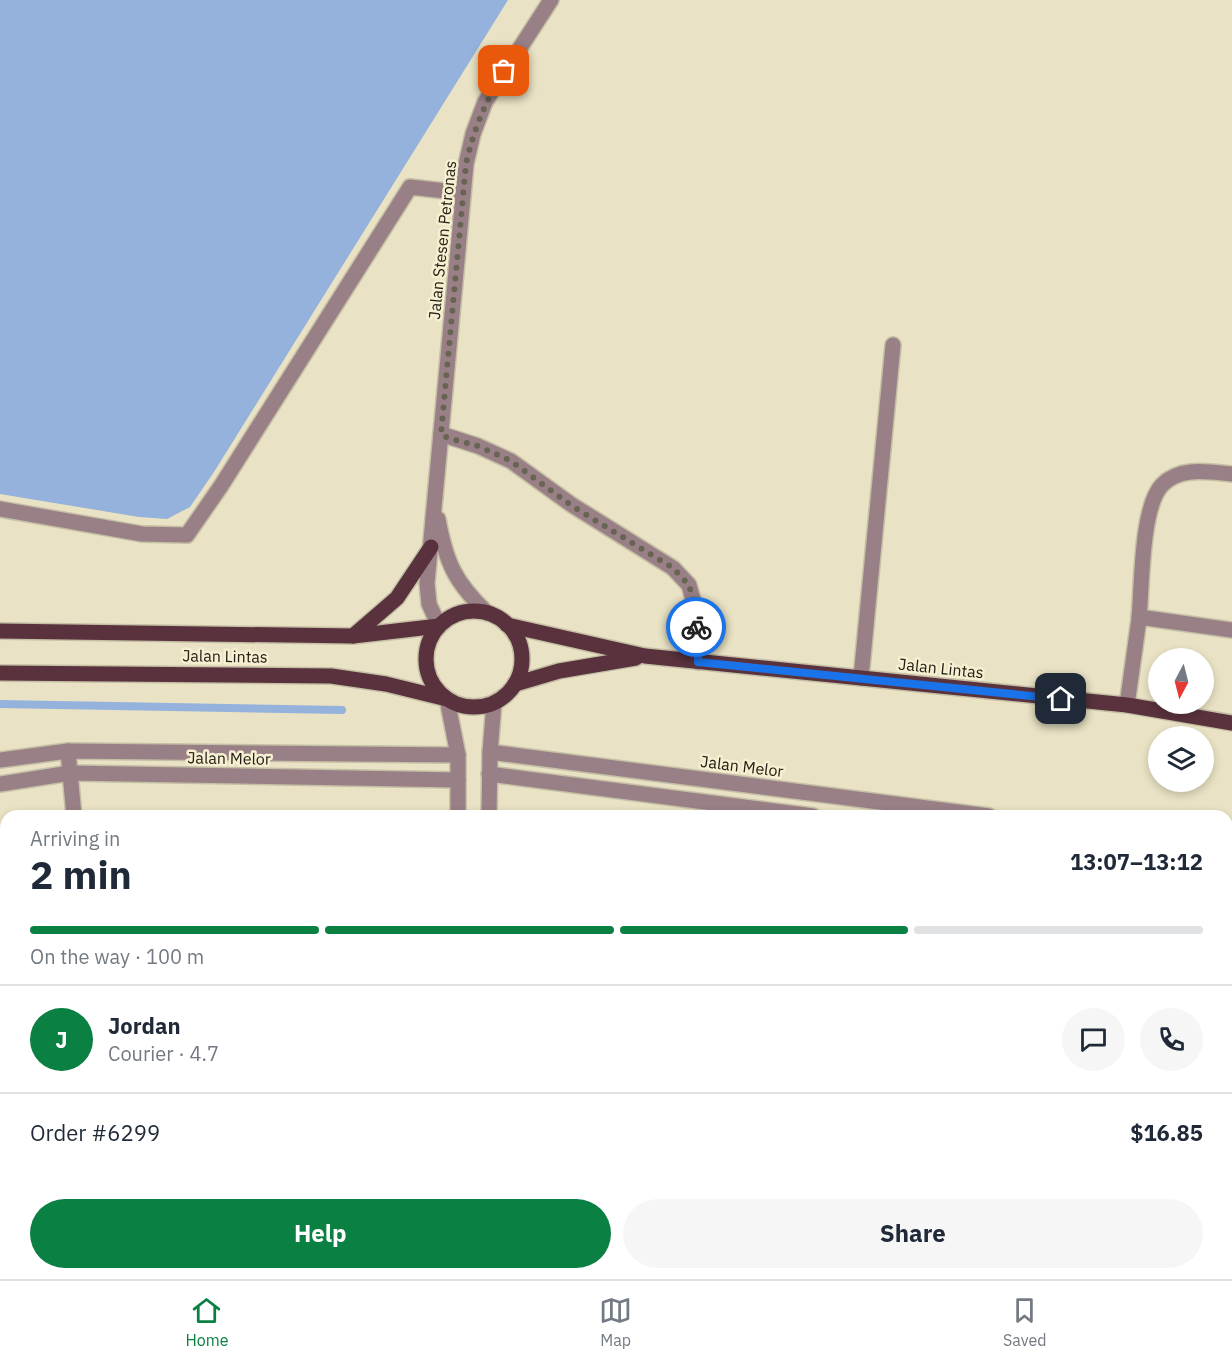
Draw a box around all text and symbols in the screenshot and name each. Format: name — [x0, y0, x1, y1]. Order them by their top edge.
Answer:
pin — [478, 45, 529, 96]
icon: bag — [487, 54, 520, 87]
street label: Jalan Stesen Petronas — [424, 160, 460, 320]
courier — [666, 597, 726, 657]
icon: bike — [680, 611, 713, 644]
street label: Jalan Lintas — [182, 645, 268, 667]
north arrow — [1148, 648, 1214, 714]
map controls — [1148, 648, 1214, 792]
street label: Jalan Lintas — [897, 654, 985, 682]
pin — [1035, 673, 1086, 724]
icon: home — [1044, 682, 1077, 715]
button: layers — [1148, 726, 1214, 792]
street label: Jalan Melor — [187, 747, 271, 769]
street label: Jalan Melor — [699, 751, 785, 781]
text: Arriving in — [30, 825, 120, 852]
text: 13:07–13:12 — [1070, 847, 1203, 876]
text: 2 min — [30, 849, 132, 900]
text: On the way · 100 m — [30, 943, 204, 970]
button: chat — [1062, 1008, 1125, 1071]
button: phone — [1140, 1008, 1203, 1071]
text: Jordan — [108, 1011, 181, 1040]
text: J — [55, 1025, 68, 1054]
text: Courier · 4.7 — [108, 1040, 219, 1067]
text: Order #6299 — [30, 1118, 160, 1147]
text: $16.85 — [1130, 1118, 1203, 1147]
button: Help — [30, 1199, 611, 1268]
button: Share — [623, 1199, 1203, 1268]
tab: Home — [185, 1294, 228, 1350]
tab: Map — [599, 1294, 632, 1350]
tab: Saved — [1003, 1294, 1047, 1350]

